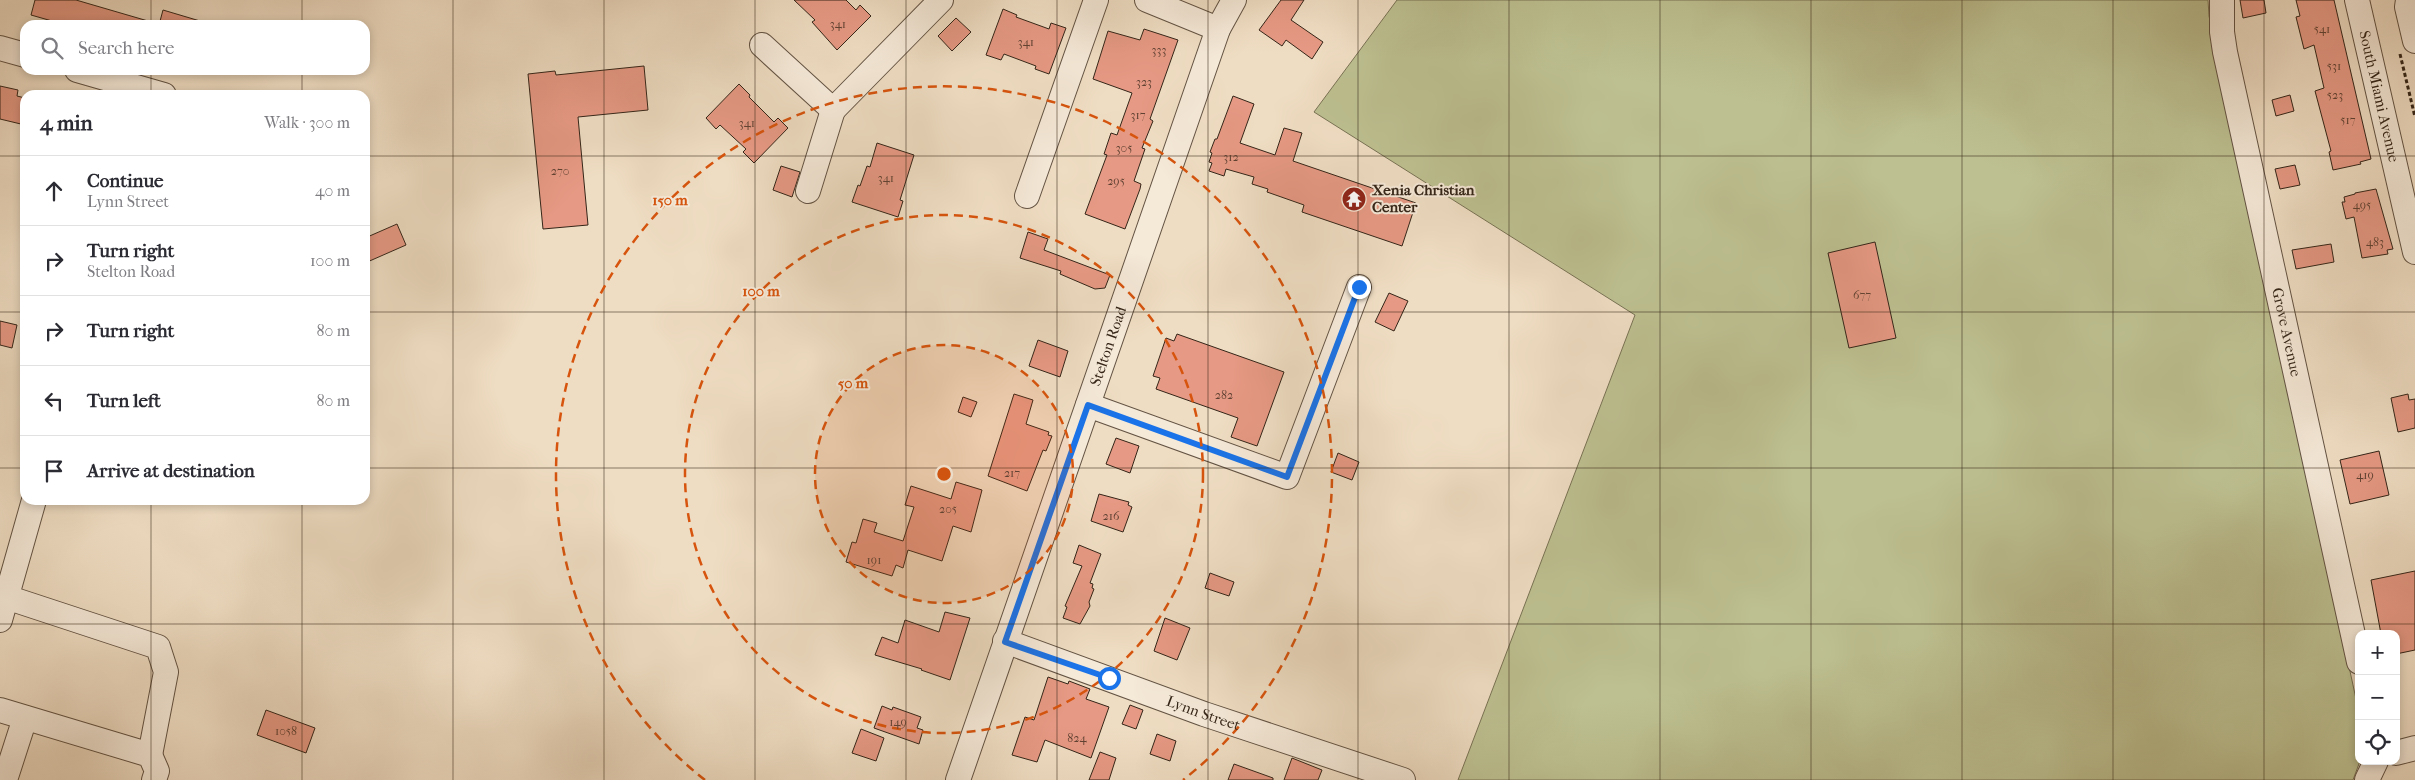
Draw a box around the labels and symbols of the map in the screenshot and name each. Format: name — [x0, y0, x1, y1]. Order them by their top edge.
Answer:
house number: 341 — [830, 17, 846, 31]
house number: 541 — [2314, 22, 2330, 36]
street label: South Miami Avenue — [2355, 29, 2403, 165]
house number: 341 — [1018, 35, 1034, 49]
house number: 333 — [1152, 43, 1166, 57]
house number: 531 — [2327, 59, 2341, 73]
house number: 323 — [1136, 75, 1152, 89]
house number: 523 — [2327, 88, 2343, 102]
house number: 317 — [1131, 108, 1146, 122]
house number: 517 — [2340, 113, 2356, 127]
house number: 341 — [739, 116, 755, 130]
house number: 305 — [1116, 141, 1132, 155]
house number: 312 — [1223, 150, 1239, 164]
house number: 270 — [551, 164, 569, 178]
house number: 341 — [878, 171, 894, 185]
house number: 295 — [1107, 174, 1125, 188]
place label: Xenia Christian Center — [1371, 181, 1475, 216]
temple icon: Xenia Christian Center — [1341, 186, 1367, 212]
text: 150 m — [652, 191, 688, 209]
house number: 495 — [2353, 198, 2371, 212]
house number: 483 — [2366, 235, 2384, 249]
route end — [1348, 276, 1371, 299]
text: 100 m — [742, 282, 780, 300]
street label: Grove Avenue — [2268, 286, 2305, 379]
house number: 677 — [1853, 288, 1871, 302]
street label: Stelton Road — [1086, 303, 1130, 388]
text: 50 m — [838, 374, 869, 392]
house number: 282 — [1215, 388, 1233, 402]
centre of rings — [935, 465, 953, 483]
house number: 217 — [1004, 466, 1020, 480]
house number: 419 — [2356, 468, 2374, 482]
house number: 205 — [939, 502, 957, 516]
house number: 216 — [1103, 509, 1120, 523]
house number: 191 — [867, 553, 881, 567]
route start — [1098, 667, 1121, 690]
street label: Lynn Street — [1164, 692, 1243, 735]
house number: 149 — [889, 715, 907, 729]
house number: 1058 — [275, 724, 297, 738]
house number: 824 — [1067, 731, 1088, 745]

